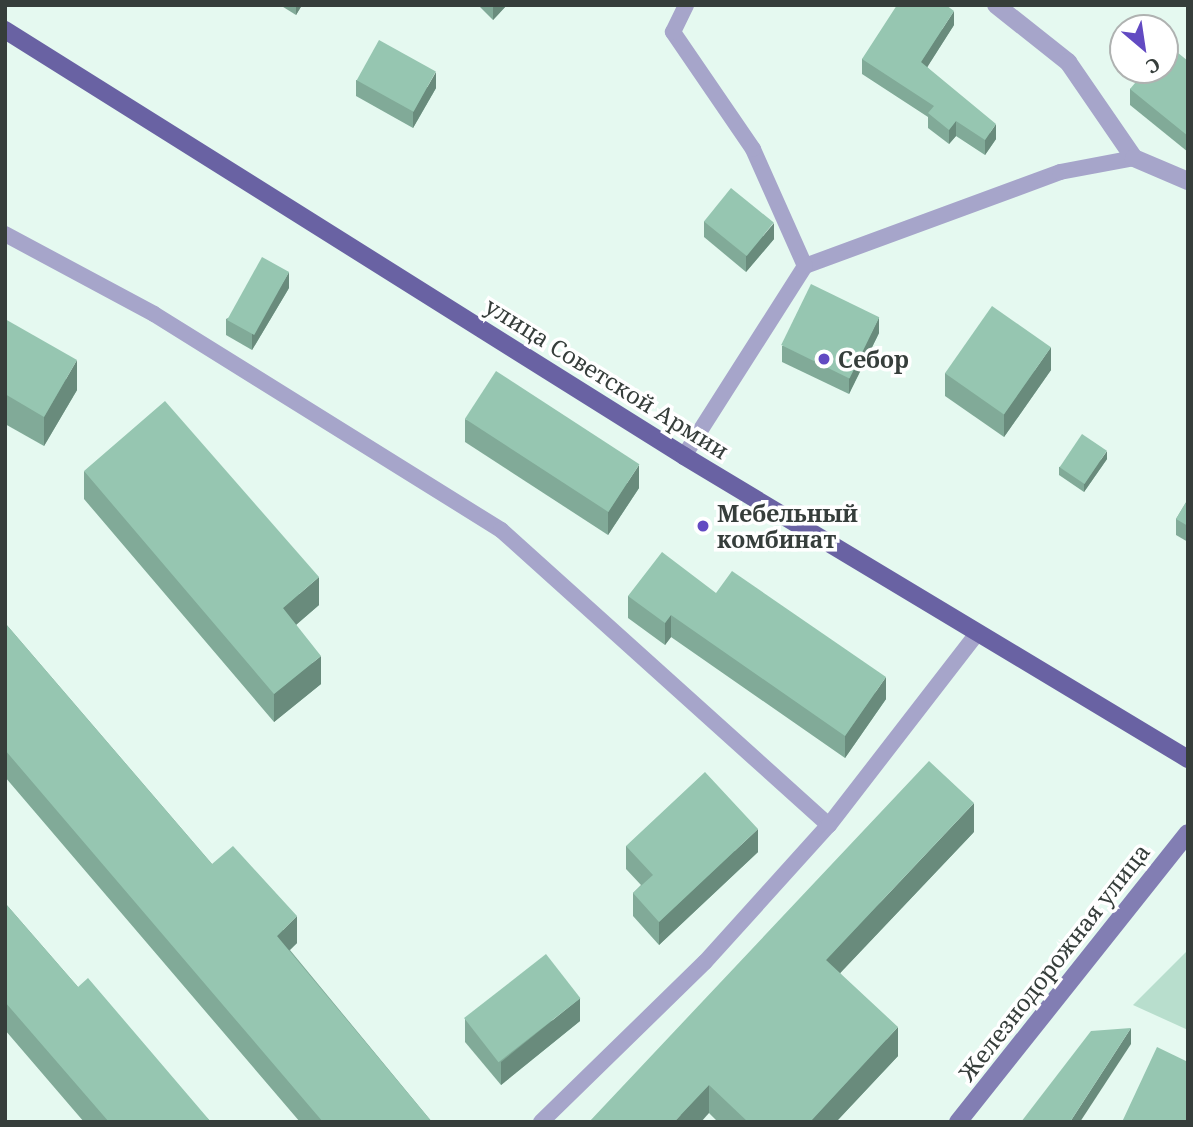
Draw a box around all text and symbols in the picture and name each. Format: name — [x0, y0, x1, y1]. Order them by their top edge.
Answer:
north arrow — [1109, 14, 1179, 84]
text: С — [1141, 51, 1165, 80]
street label: улица Советской Армии — [480, 292, 734, 464]
place label: Себор — [838, 345, 909, 373]
marker: Себор — [816, 351, 832, 367]
place label: Мебельный комбинат — [717, 499, 858, 553]
marker: Мебельный комбинат — [695, 518, 711, 534]
street label: Железнодорожная улица — [953, 838, 1155, 1086]

